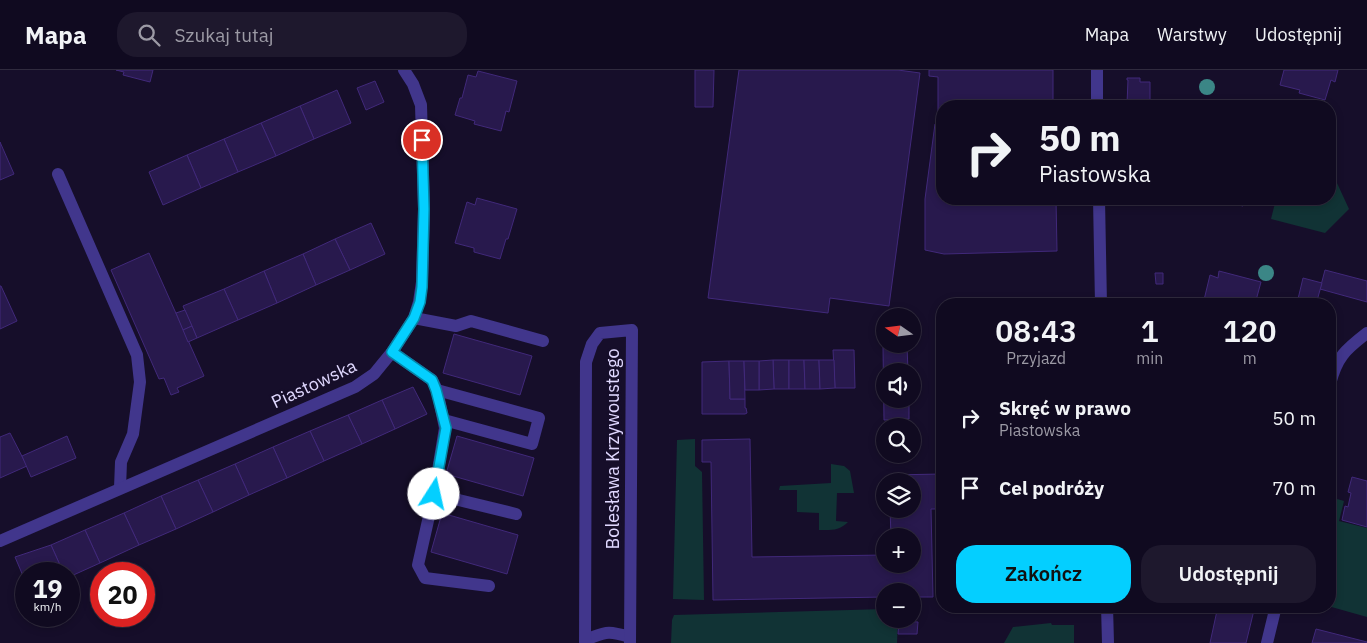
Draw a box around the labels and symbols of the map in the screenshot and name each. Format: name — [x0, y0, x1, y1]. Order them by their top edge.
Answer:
pin — [401, 119, 443, 161]
north arrow — [876, 308, 921, 352]
street label: Bolesława Krzywoustego — [601, 349, 624, 549]
street label: Piastowska — [267, 354, 360, 413]
position arrow — [407, 467, 459, 519]
speed limit sign: 20 — [90, 562, 155, 627]

